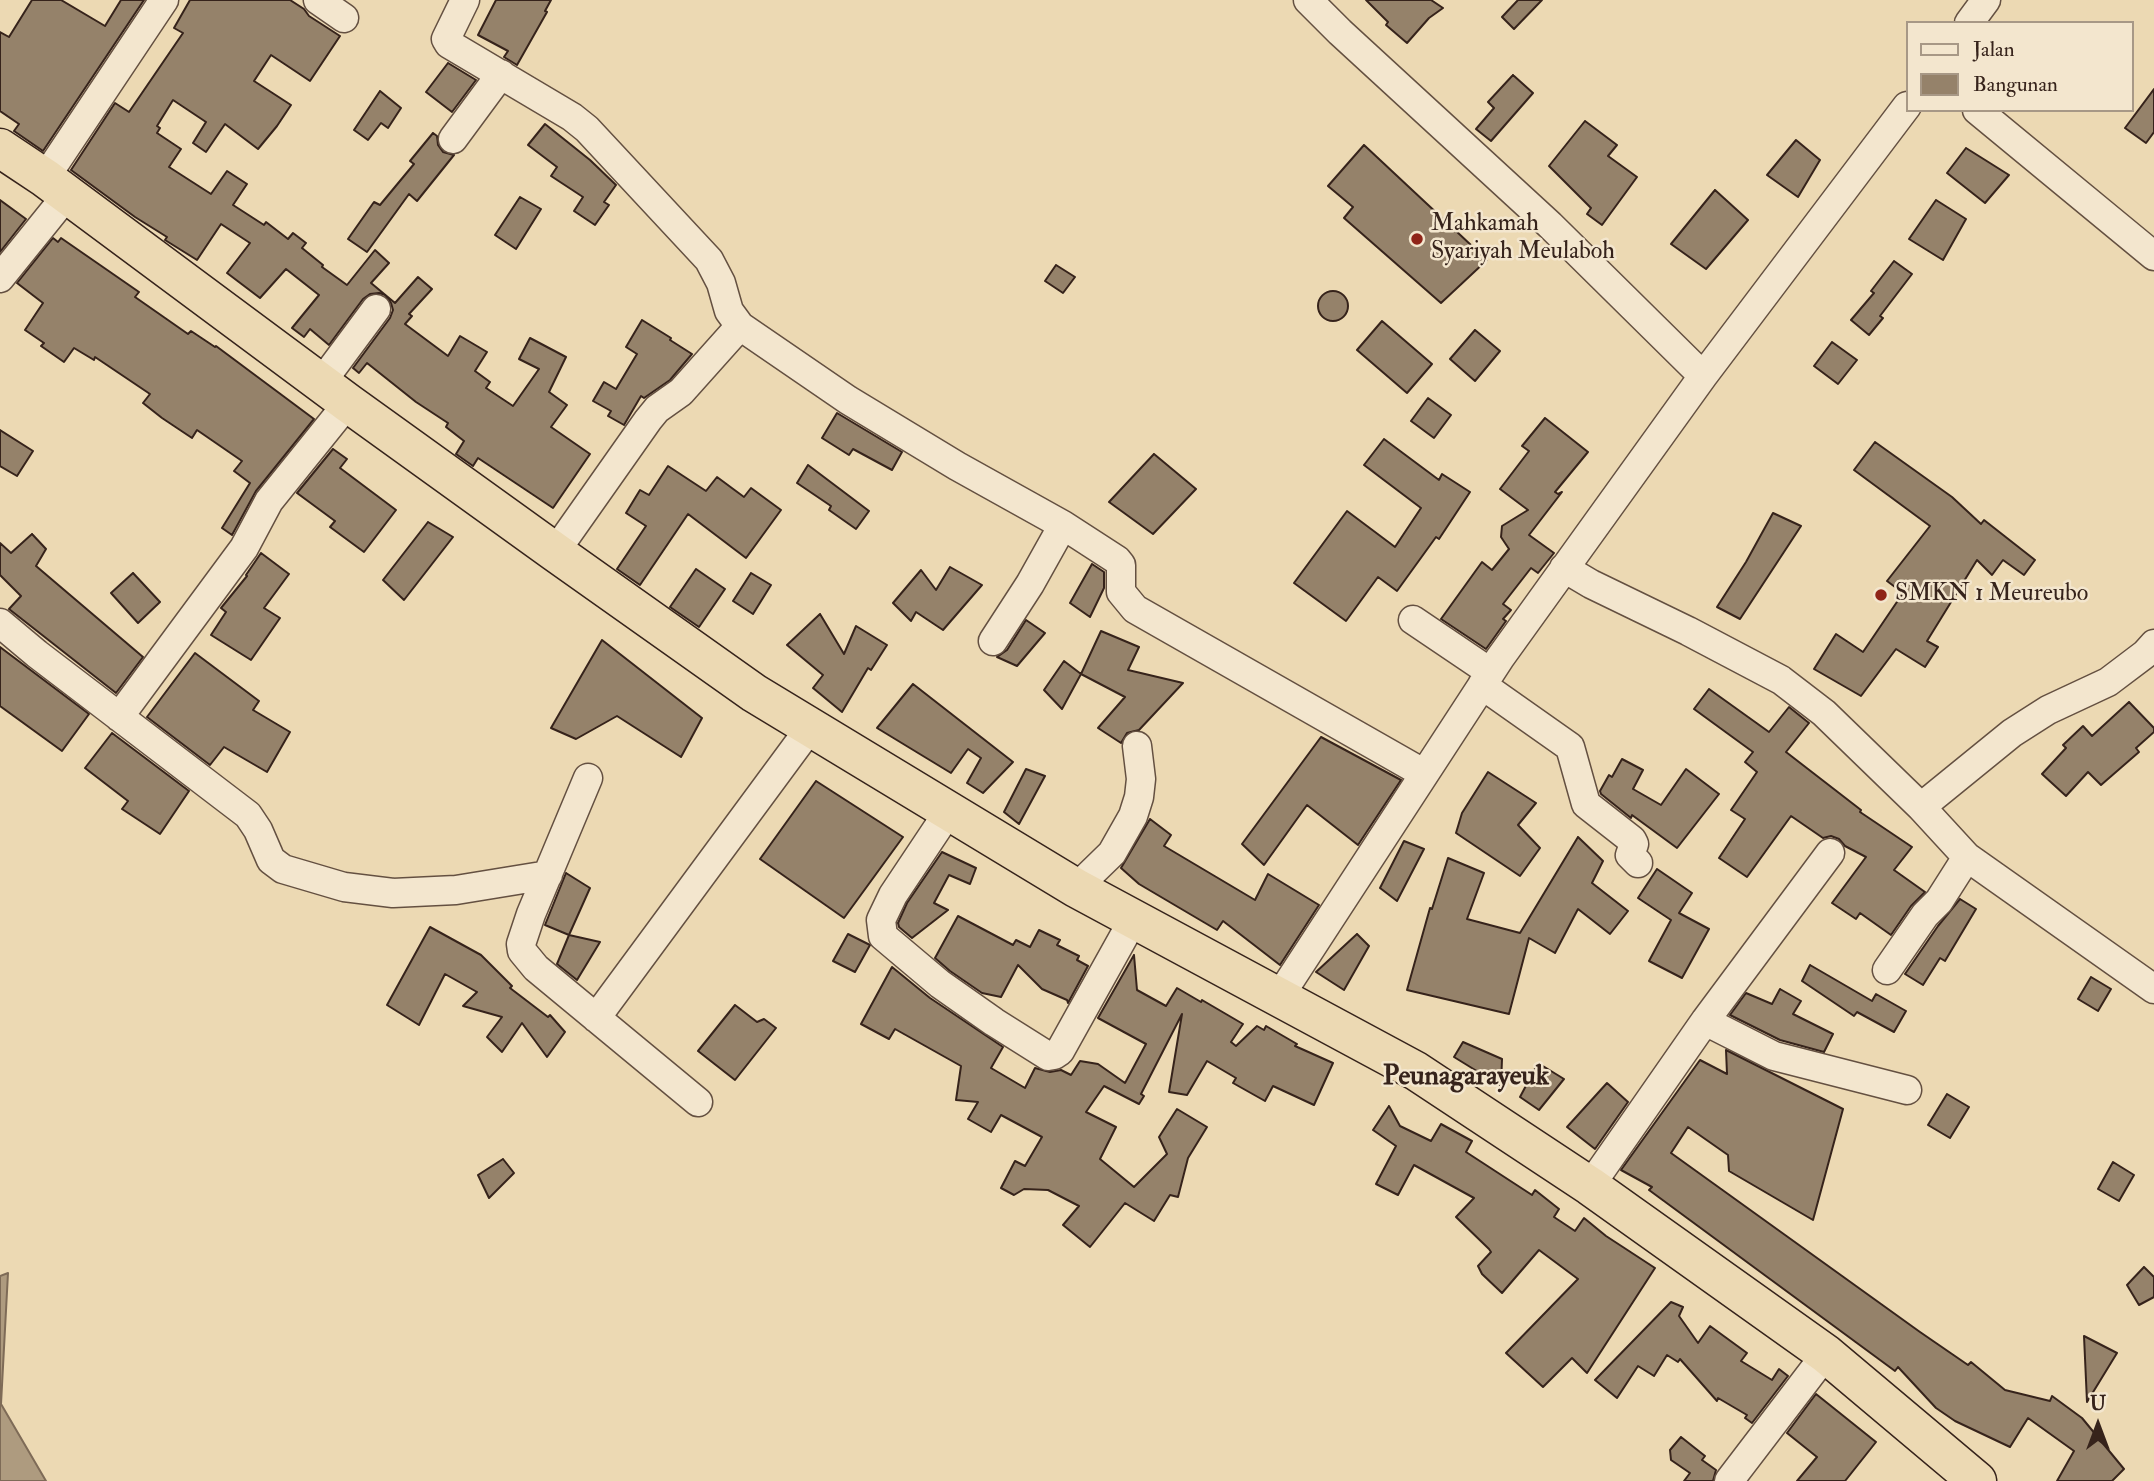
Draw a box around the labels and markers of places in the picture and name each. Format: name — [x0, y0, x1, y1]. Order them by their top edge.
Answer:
place label: Mahkamah Syariyah Meulaboh — [1431, 211, 1615, 267]
marker: Mahkamah Syariyah Meulaboh — [1409, 231, 1425, 247]
place label: SMKN 1 Meureubo — [1895, 581, 2088, 609]
marker: SMKN 1 Meureubo — [1873, 587, 1889, 603]

